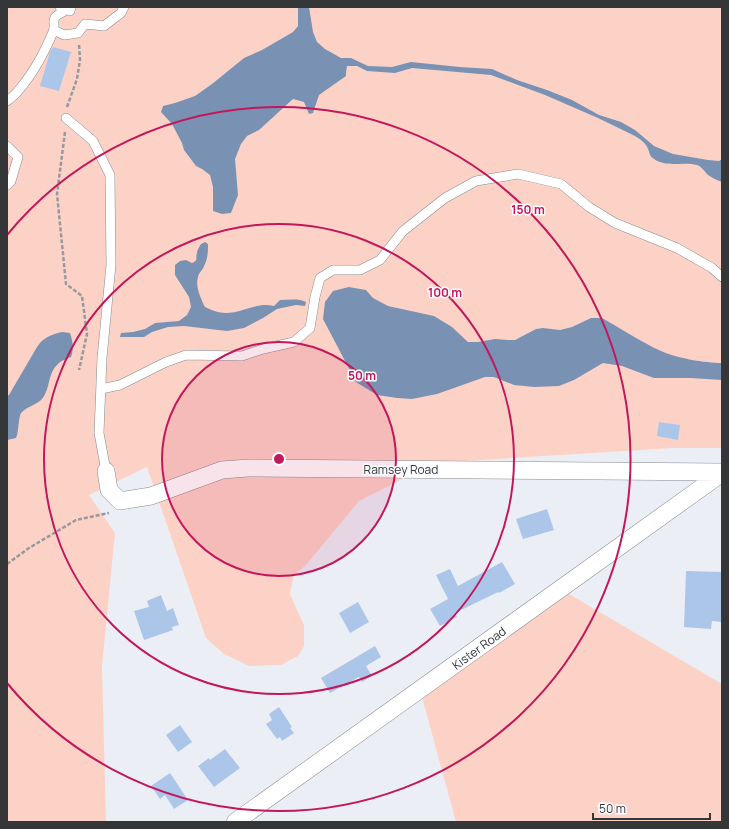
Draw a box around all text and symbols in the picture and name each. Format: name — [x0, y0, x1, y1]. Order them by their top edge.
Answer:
text: 150 m — [511, 201, 545, 218]
text: 100 m — [428, 284, 462, 301]
text: 50 m — [348, 367, 376, 384]
centre of rings — [272, 452, 286, 466]
street label: Ramsey Road — [364, 461, 438, 478]
street label: Kister Road — [449, 623, 509, 673]
scale bar — [593, 795, 710, 821]
text: 50 m — [599, 800, 626, 817]

